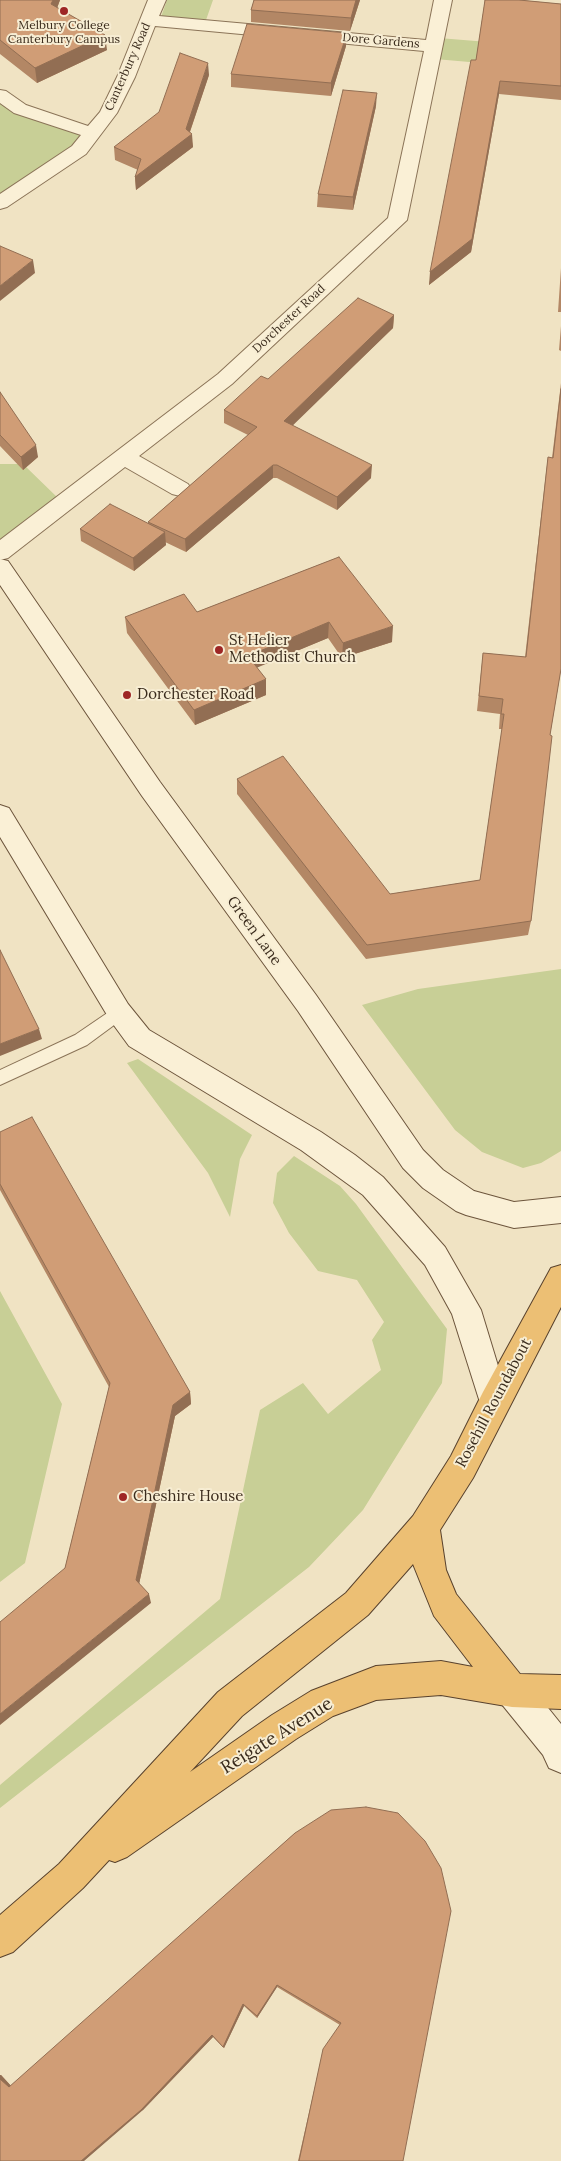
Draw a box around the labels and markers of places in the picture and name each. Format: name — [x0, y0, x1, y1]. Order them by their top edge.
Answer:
marker: Melbury College Canterbury Campus — [58, 5, 70, 17]
place label: Melbury College Canterbury Campus — [8, 19, 120, 47]
place label: St Helier Methodist Church — [229, 632, 356, 667]
marker: St Helier Methodist Church — [213, 644, 225, 656]
place label: Dorchester Road — [137, 686, 255, 704]
marker: Dorchester Road — [121, 689, 133, 701]
place label: Cheshire House — [133, 1488, 243, 1506]
marker: Cheshire House — [117, 1491, 129, 1503]

